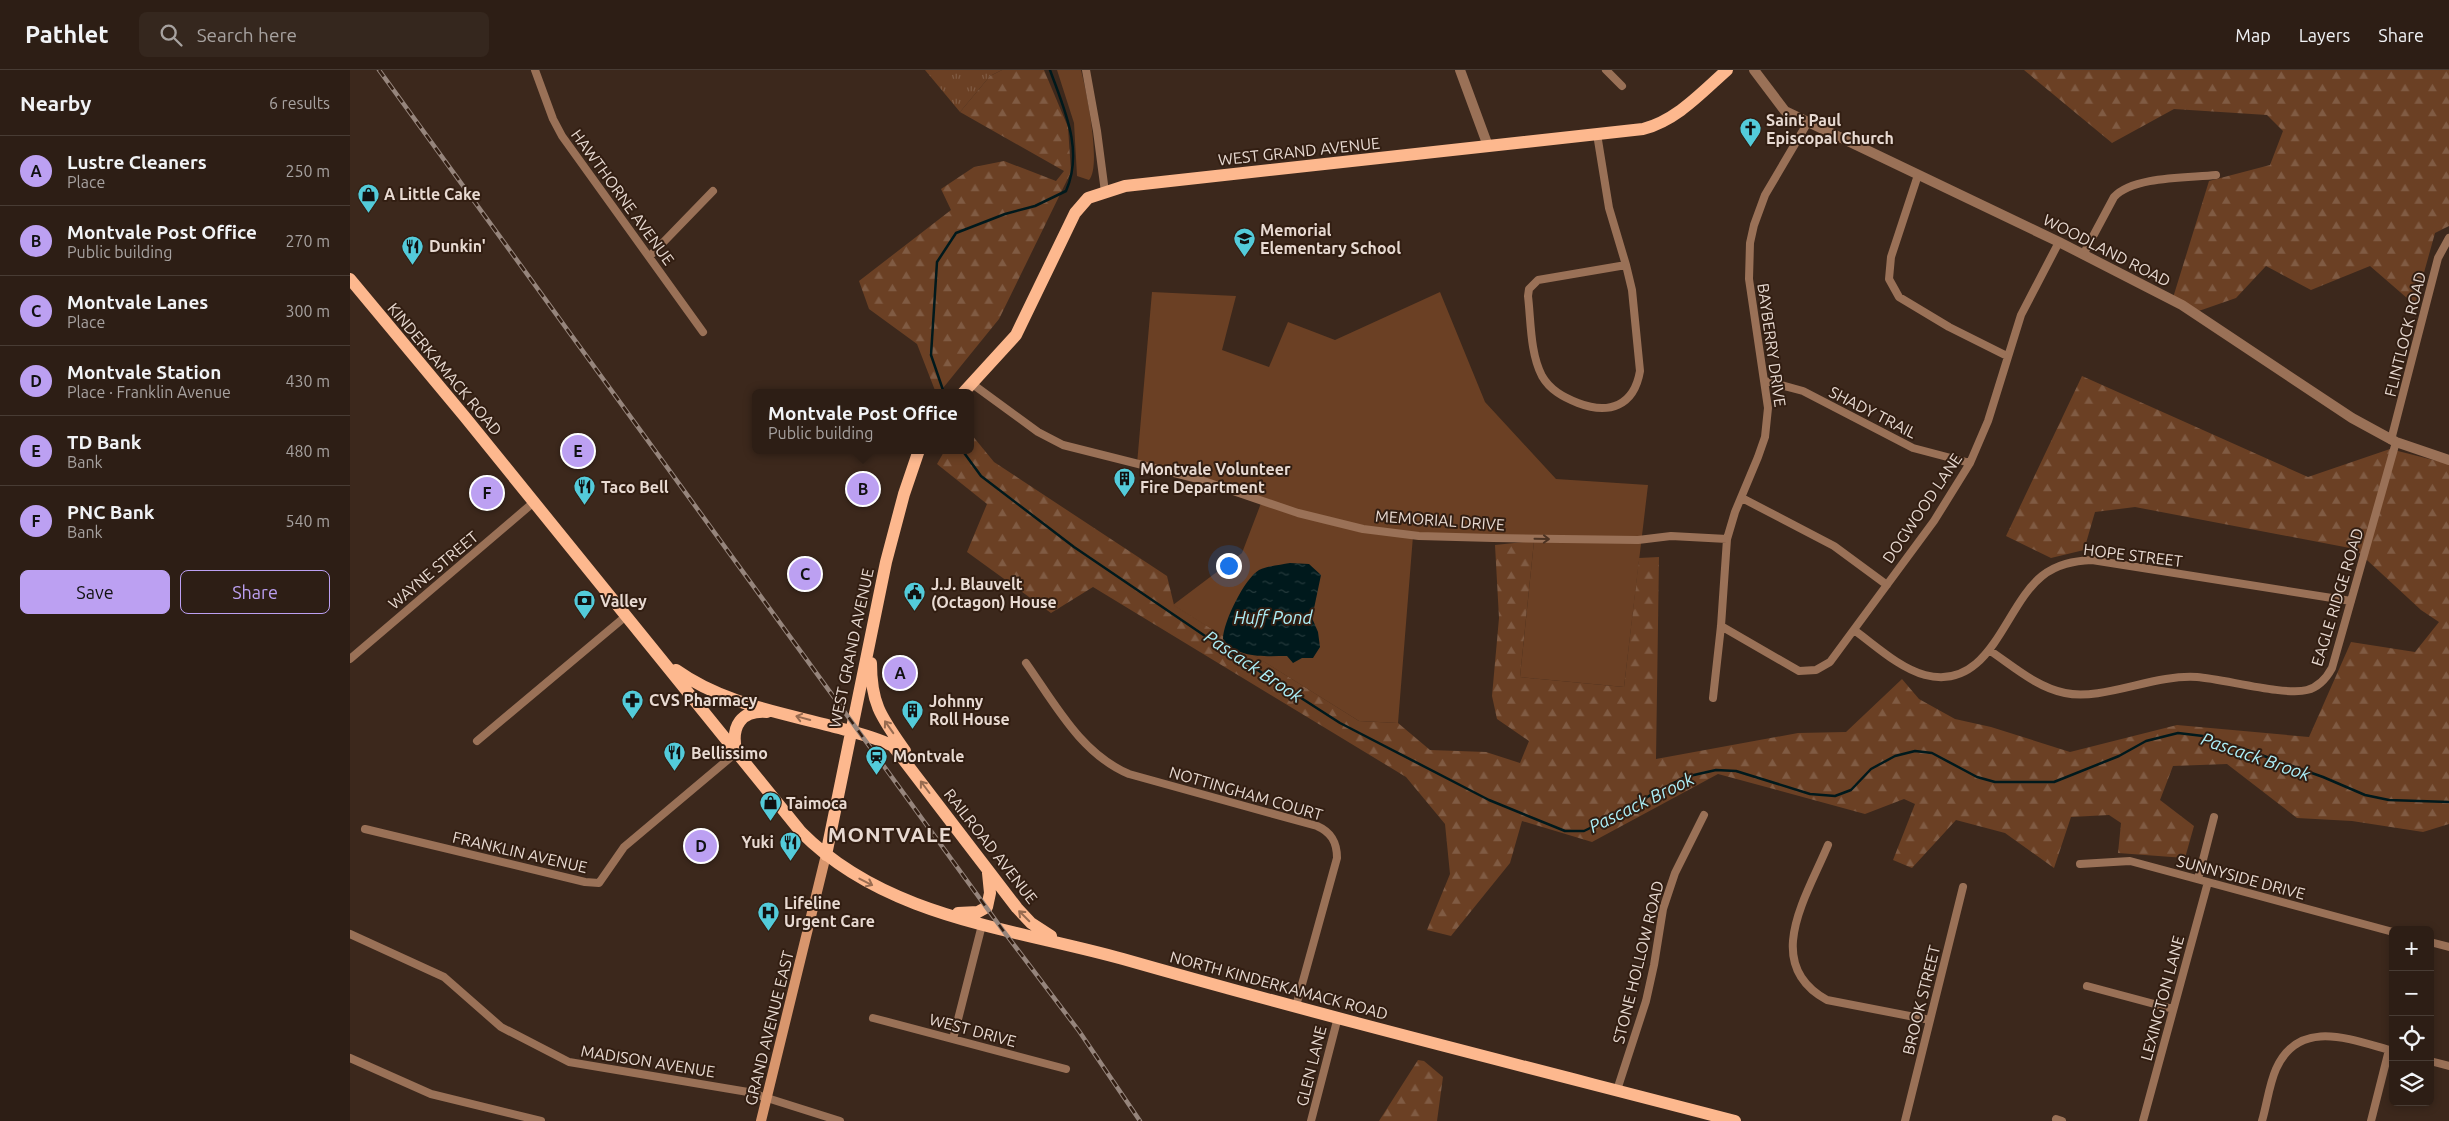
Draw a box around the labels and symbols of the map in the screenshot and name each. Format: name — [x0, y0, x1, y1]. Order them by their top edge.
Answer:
place label: Saint Paul Episcopal Church — [1766, 111, 1894, 147]
church icon: Saint Paul Episcopal Church — [1738, 117, 1762, 148]
street label: HAWTHORNE AVENUE — [568, 126, 678, 268]
street label: WEST GRAND AVENUE — [1217, 134, 1381, 168]
shop icon: A Little Cake — [356, 182, 380, 213]
place label: A Little Cake — [384, 185, 481, 203]
street label: WOODLAND ROAD — [2040, 210, 2174, 290]
place label: Memorial Elementary School — [1260, 221, 1401, 257]
school or university icon: Memorial Elementary School — [1232, 227, 1256, 258]
restaurant icon: Dunkin' — [401, 234, 425, 265]
place label: Dunkin' — [429, 237, 486, 255]
street label: FLINTLOCK ROAD — [2381, 270, 2429, 398]
street label: BAYBERRY DRIVE — [1754, 282, 1790, 408]
street label: KINDERKAMACK ROAD — [384, 299, 506, 439]
street label: SHADY TRAIL — [1826, 382, 1920, 442]
pin: E — [562, 432, 594, 470]
street label: DOGWOOD LANE — [1879, 450, 1965, 566]
place label: Montvale Volunteer Fire Department — [1140, 460, 1291, 496]
building icon: Montvale Volunteer Fire Department — [1112, 466, 1136, 497]
pin: B — [847, 470, 879, 508]
pin: F — [471, 474, 503, 512]
restaurant icon: Taco Bell — [573, 475, 597, 506]
place label: Taco Bell — [601, 478, 669, 496]
street label: MEMORIAL DRIVE — [1375, 506, 1505, 534]
street label: EAGLE RIDGE ROAD — [2307, 526, 2367, 668]
street label: WAYNE STREET — [385, 527, 481, 613]
one-way arrow — [1533, 534, 1549, 544]
street label: HOPE STREET — [2082, 540, 2184, 570]
your location — [1216, 553, 1242, 579]
pin: C — [789, 555, 821, 593]
street label: WEST GRAND AVENUE — [825, 567, 877, 729]
place label: J.J. Blauvelt (Octagon) House — [931, 575, 1057, 612]
public building icon: J.J. Blauvelt (Octagon) House — [903, 581, 927, 612]
bank icon: Valley — [572, 589, 596, 620]
place label: Valley — [600, 592, 647, 610]
water label: Huff Pond — [1234, 607, 1313, 628]
water label: Pascack Brook — [1201, 626, 1308, 707]
pin: A — [884, 654, 916, 692]
pharmacy icon: CVS Pharmacy — [621, 688, 645, 719]
place label: CVS Pharmacy — [649, 691, 758, 709]
place label: Johnny Roll House — [929, 692, 1010, 728]
building icon: Johnny Roll House — [901, 698, 925, 729]
one-way arrow — [795, 713, 811, 723]
one-way arrow — [884, 721, 894, 735]
water label: Pascack Brook — [2199, 728, 2314, 784]
restaurant icon: Bellissimo — [663, 741, 687, 772]
place label: Bellissimo — [691, 744, 768, 762]
station icon: Montvale — [865, 744, 889, 775]
place label: Montvale — [893, 747, 964, 765]
street label: NOTTINGHAM COURT — [1167, 762, 1325, 824]
water label: Pascack Brook — [1585, 768, 1697, 836]
one-way arrow — [920, 780, 930, 794]
street label: RAILROAD AVENUE — [941, 785, 1041, 907]
shop icon: Taimoca — [758, 791, 782, 822]
place label: Taimoca — [786, 794, 847, 812]
district label: MONTVALE — [828, 822, 952, 846]
pin: D — [685, 827, 717, 865]
street label: FRANKLIN AVENUE — [451, 828, 589, 876]
restaurant icon: Yuki — [778, 830, 802, 861]
place label: Yuki — [741, 833, 774, 851]
street label: SUNNYSIDE DRIVE — [2175, 851, 2307, 903]
one-way arrow — [858, 878, 873, 887]
street label: STONE HOLLOW ROAD — [1609, 879, 1667, 1045]
place label: Lifeline Urgent Care — [784, 894, 875, 930]
hospital icon: Lifeline Urgent Care — [756, 900, 780, 931]
one-way arrow — [1018, 909, 1030, 922]
street label: LEXINGTON LANE — [2137, 934, 2187, 1062]
street label: BROOK STREET — [1899, 943, 1943, 1057]
street label: NORTH KINDERKAMACK ROAD — [1168, 947, 1390, 1023]
street label: GRAND AVENUE EAST — [741, 949, 797, 1107]
street label: WEST DRIVE — [928, 1010, 1018, 1050]
street label: GLEN LANE — [1292, 1024, 1330, 1108]
street label: MADISON AVENUE — [580, 1042, 716, 1080]

